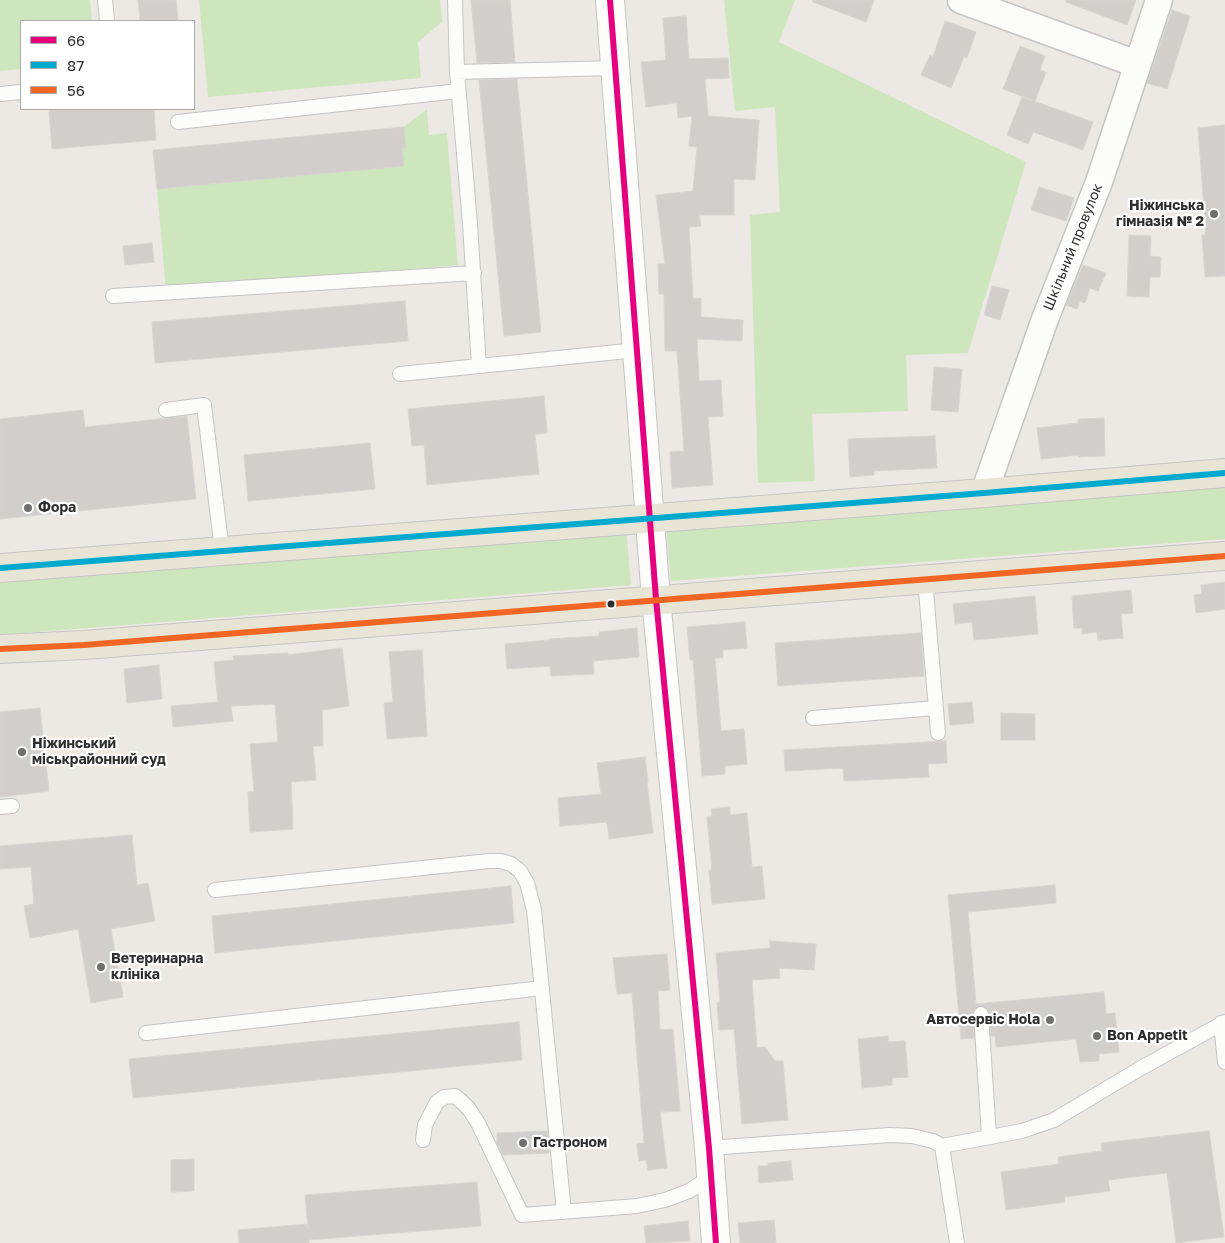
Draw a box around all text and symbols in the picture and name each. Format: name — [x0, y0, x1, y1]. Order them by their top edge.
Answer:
legend — [20, 20, 195, 110]
text: 66 — [67, 31, 85, 49]
text: 87 — [67, 56, 84, 74]
text: 56 — [67, 81, 85, 99]
street label: Шкільний провулок — [1040, 181, 1106, 313]
place label: Ніжинська гімназія № 2 — [1116, 198, 1204, 230]
marker: Ніжинська гімназія № 2 — [1208, 208, 1220, 220]
place label: Фора — [38, 500, 76, 516]
marker: Фора — [22, 502, 34, 514]
unlabelled marker — [606, 599, 616, 609]
place label: Ніжинський міськрайонний суд — [32, 736, 166, 769]
marker: Ніжинський міськрайонний суд — [16, 746, 28, 758]
place label: Ветеринарна клініка — [111, 951, 203, 984]
marker: Ветеринарна клініка — [95, 961, 107, 973]
place label: Автосервіс Hola — [926, 1012, 1040, 1028]
marker: Автосервіс Hola — [1044, 1014, 1056, 1026]
place label: Bon Appetit — [1107, 1028, 1188, 1044]
marker: Bon Appetit — [1091, 1030, 1103, 1042]
place label: Гастроном — [533, 1135, 607, 1151]
marker: Гастроном — [517, 1137, 529, 1149]

